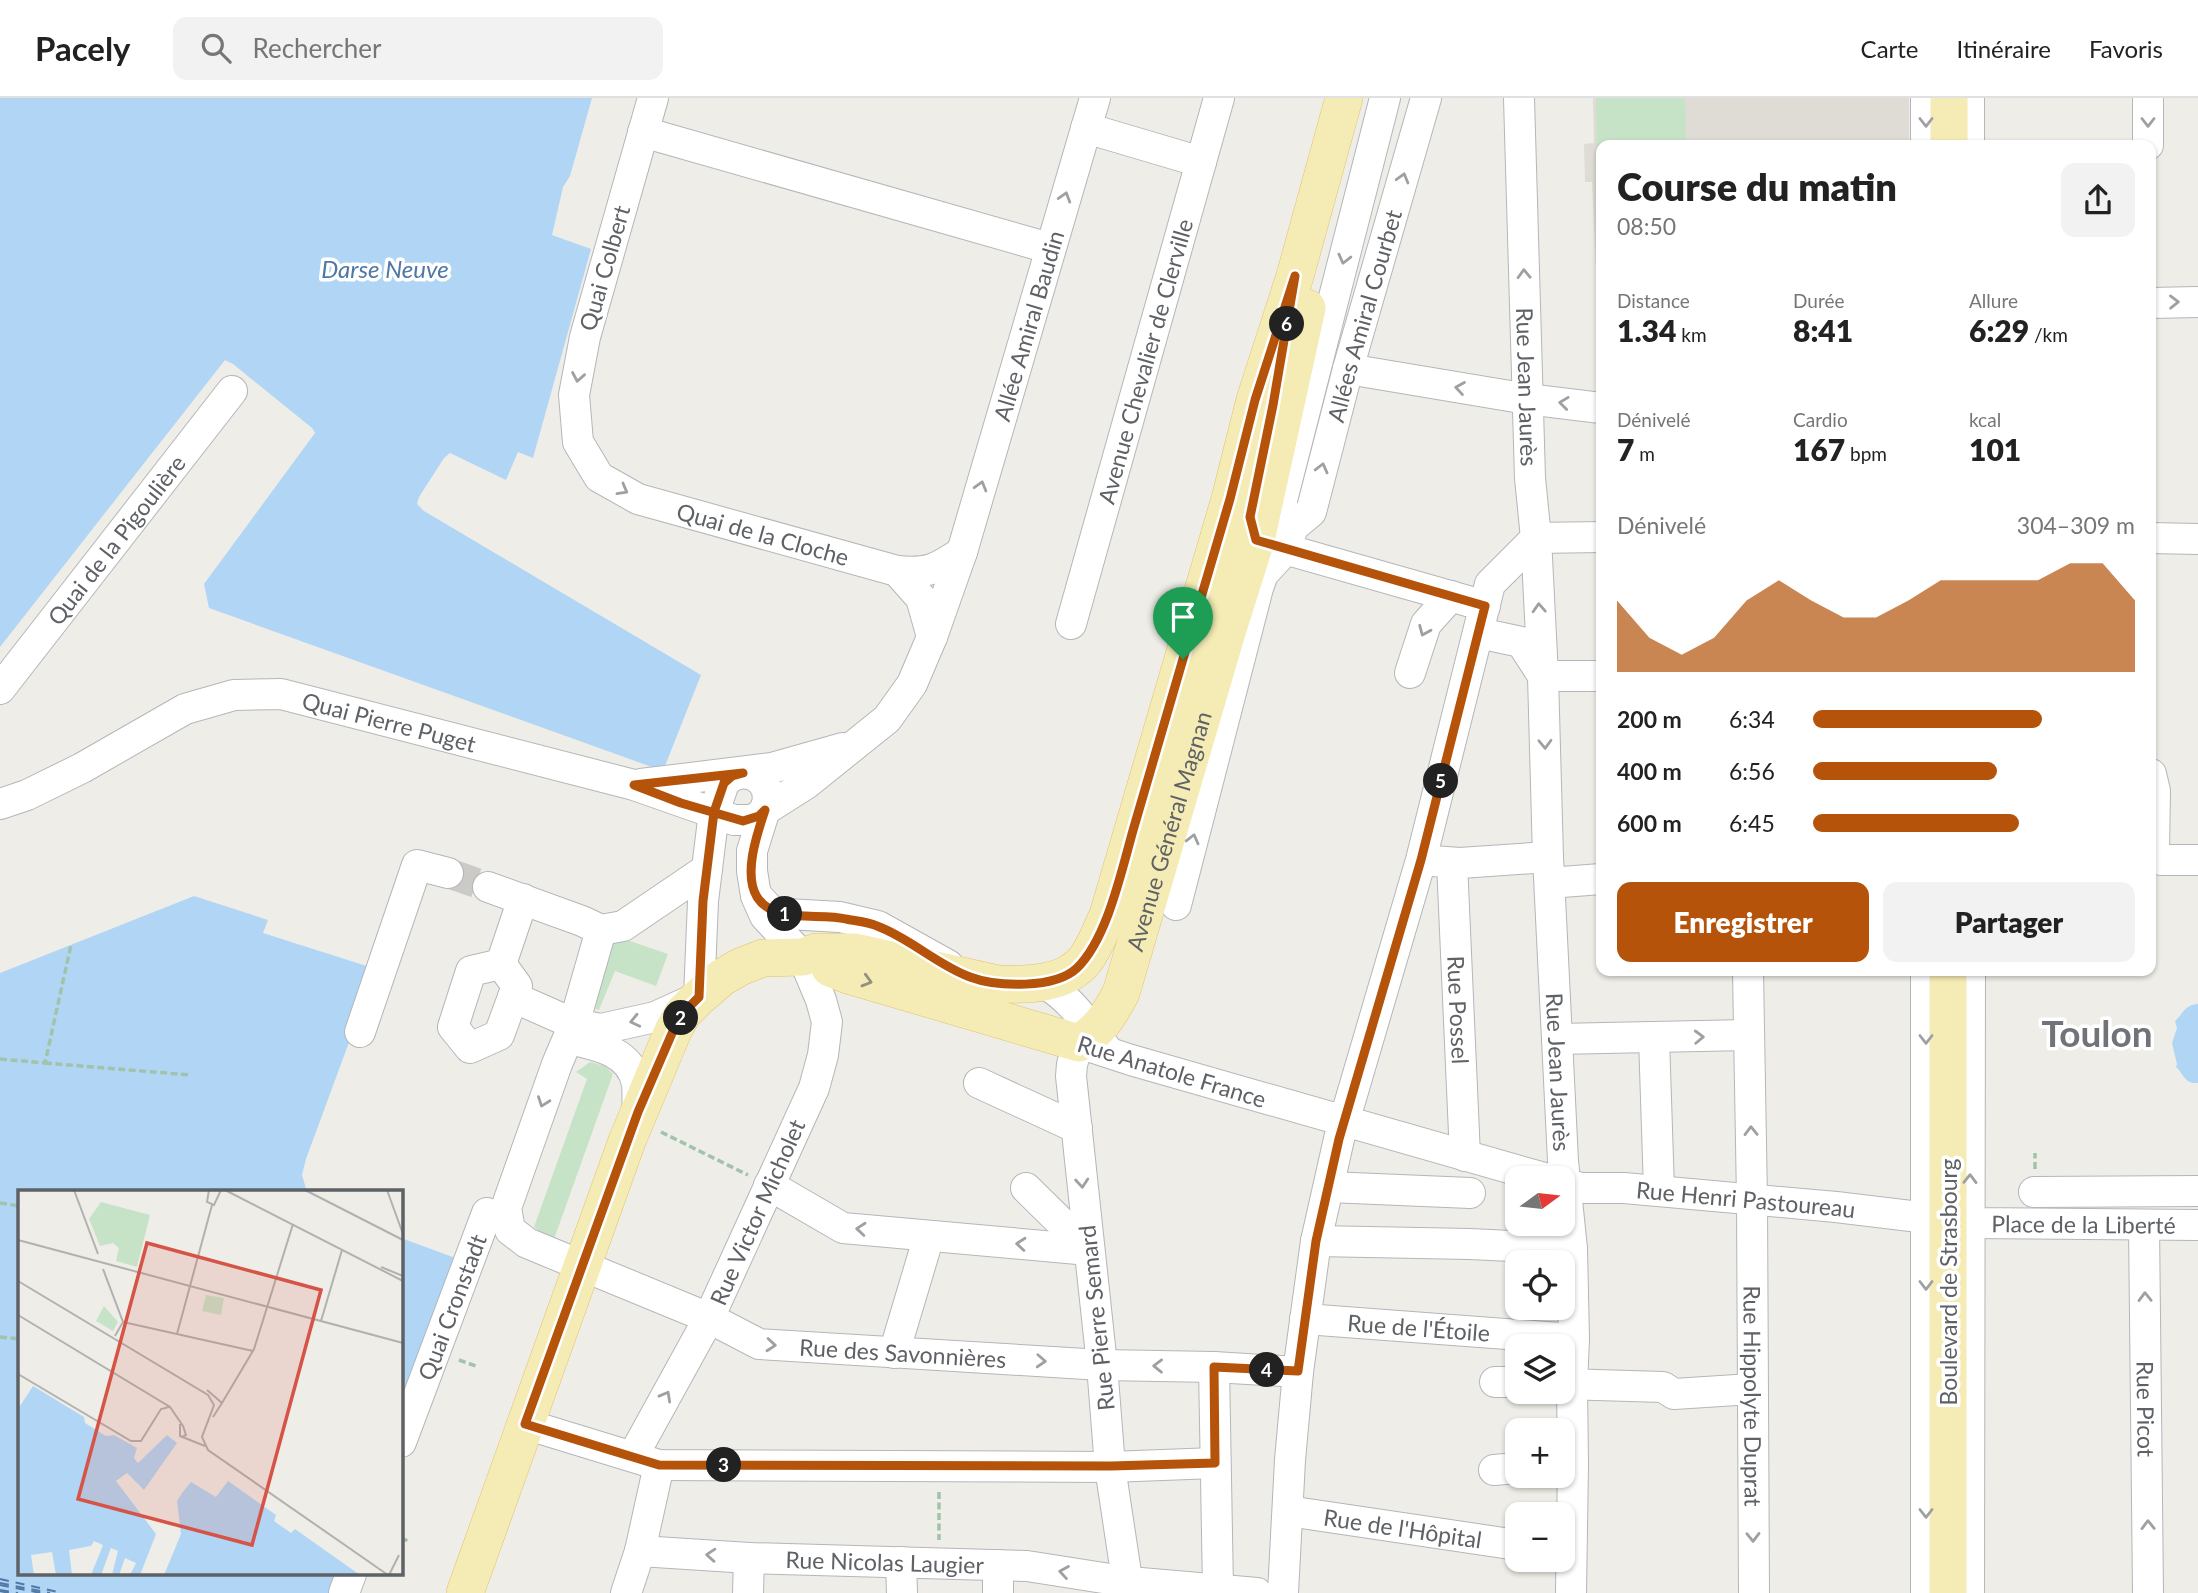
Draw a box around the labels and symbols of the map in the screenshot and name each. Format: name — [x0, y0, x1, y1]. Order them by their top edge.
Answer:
one-way arrow — [1918, 117, 1934, 127]
one-way arrow — [2140, 117, 2156, 127]
one-way arrow — [1395, 172, 1410, 184]
one-way arrow — [1057, 192, 1071, 204]
street label: Quai Colbert — [573, 201, 635, 334]
street label: Allées Amiral Courbet — [1321, 206, 1407, 425]
street label: Avenue Chevalier de Clerville — [1092, 215, 1198, 507]
street label: Allée Amiral Baudin — [987, 227, 1069, 424]
one-way arrow — [1338, 253, 1352, 265]
water label: Darse Neuve — [321, 254, 449, 283]
one-way arrow — [1516, 269, 1531, 280]
one-way arrow — [2170, 294, 2180, 310]
pin: 6 — [1270, 306, 1304, 342]
street label: Rue Jean Jaurès — [1511, 307, 1544, 467]
one-way arrow — [571, 370, 586, 382]
one-way arrow — [1454, 381, 1466, 396]
one-way arrow — [1558, 396, 1570, 411]
street label: Quai de la Pigoulière — [41, 449, 191, 630]
one-way arrow — [1314, 462, 1329, 474]
one-way arrow — [972, 481, 987, 493]
one-way arrow — [615, 482, 628, 495]
street label: Quai de la Cloche — [674, 496, 852, 571]
pin — [1153, 587, 1213, 659]
one-way arrow — [1532, 602, 1547, 613]
one-way arrow — [1418, 624, 1432, 636]
street label: Quai Pierre Puget — [299, 686, 480, 758]
street label: Avenue Général Magnan — [1120, 708, 1217, 954]
one-way arrow — [1537, 740, 1553, 750]
pin: 5 — [1424, 764, 1458, 798]
one-way arrow — [1185, 834, 1199, 846]
pin: 1 — [768, 896, 802, 932]
street label: Rue Possel — [1442, 955, 1475, 1065]
one-way arrow — [860, 972, 872, 987]
street label: Rue Jean Jaurès — [1541, 992, 1577, 1152]
pin: 2 — [664, 1000, 698, 1035]
district label: Toulon — [2041, 1010, 2153, 1055]
one-way arrow — [629, 1013, 641, 1027]
street label: Rue Anatole France — [1074, 1029, 1270, 1113]
one-way arrow — [1694, 1029, 1705, 1044]
one-way arrow — [1918, 1035, 1934, 1045]
one-way arrow — [537, 1096, 551, 1108]
street label: Rue Victor Micholet — [703, 1114, 811, 1309]
one-way arrow — [1743, 1126, 1758, 1137]
street label: Boulevard de Strasbourg — [1934, 1158, 1962, 1406]
north arrow — [1505, 1166, 1575, 1236]
one-way arrow — [1962, 1173, 1978, 1184]
street label: Rue Henri Pastoureau — [1635, 1175, 1857, 1223]
one-way arrow — [1074, 1177, 1089, 1188]
inset map — [18, 1190, 402, 1576]
street label: Place de la Liberté — [1991, 1209, 2176, 1239]
one-way arrow — [855, 1222, 867, 1237]
street label: Rue Pierre Semard — [1072, 1224, 1120, 1412]
street label: Quai Cronstadt — [411, 1230, 492, 1384]
one-way arrow — [1015, 1237, 1026, 1252]
one-way arrow — [1918, 1280, 1934, 1291]
street label: Rue Hippolyte Duprat — [1738, 1285, 1768, 1507]
one-way arrow — [2137, 1292, 2153, 1302]
street label: Rue de l'Étoile — [1346, 1308, 1491, 1347]
street label: Rue des Savonnières — [798, 1332, 1007, 1373]
one-way arrow — [766, 1337, 777, 1352]
pin: 4 — [1250, 1352, 1284, 1388]
one-way arrow — [1036, 1354, 1047, 1369]
one-way arrow — [1153, 1358, 1164, 1373]
street label: Rue Picot — [2131, 1361, 2161, 1458]
one-way arrow — [658, 1391, 671, 1404]
pin: 3 — [706, 1448, 742, 1482]
street label: Rue de l'Hôpital — [1322, 1502, 1484, 1554]
one-way arrow — [1918, 1508, 1934, 1518]
one-way arrow — [2140, 1519, 2155, 1530]
one-way arrow — [1745, 1532, 1761, 1543]
street label: Rue Nicolas Laugier — [785, 1545, 985, 1579]
one-way arrow — [705, 1548, 716, 1563]
one-way arrow — [1058, 1565, 1070, 1580]

